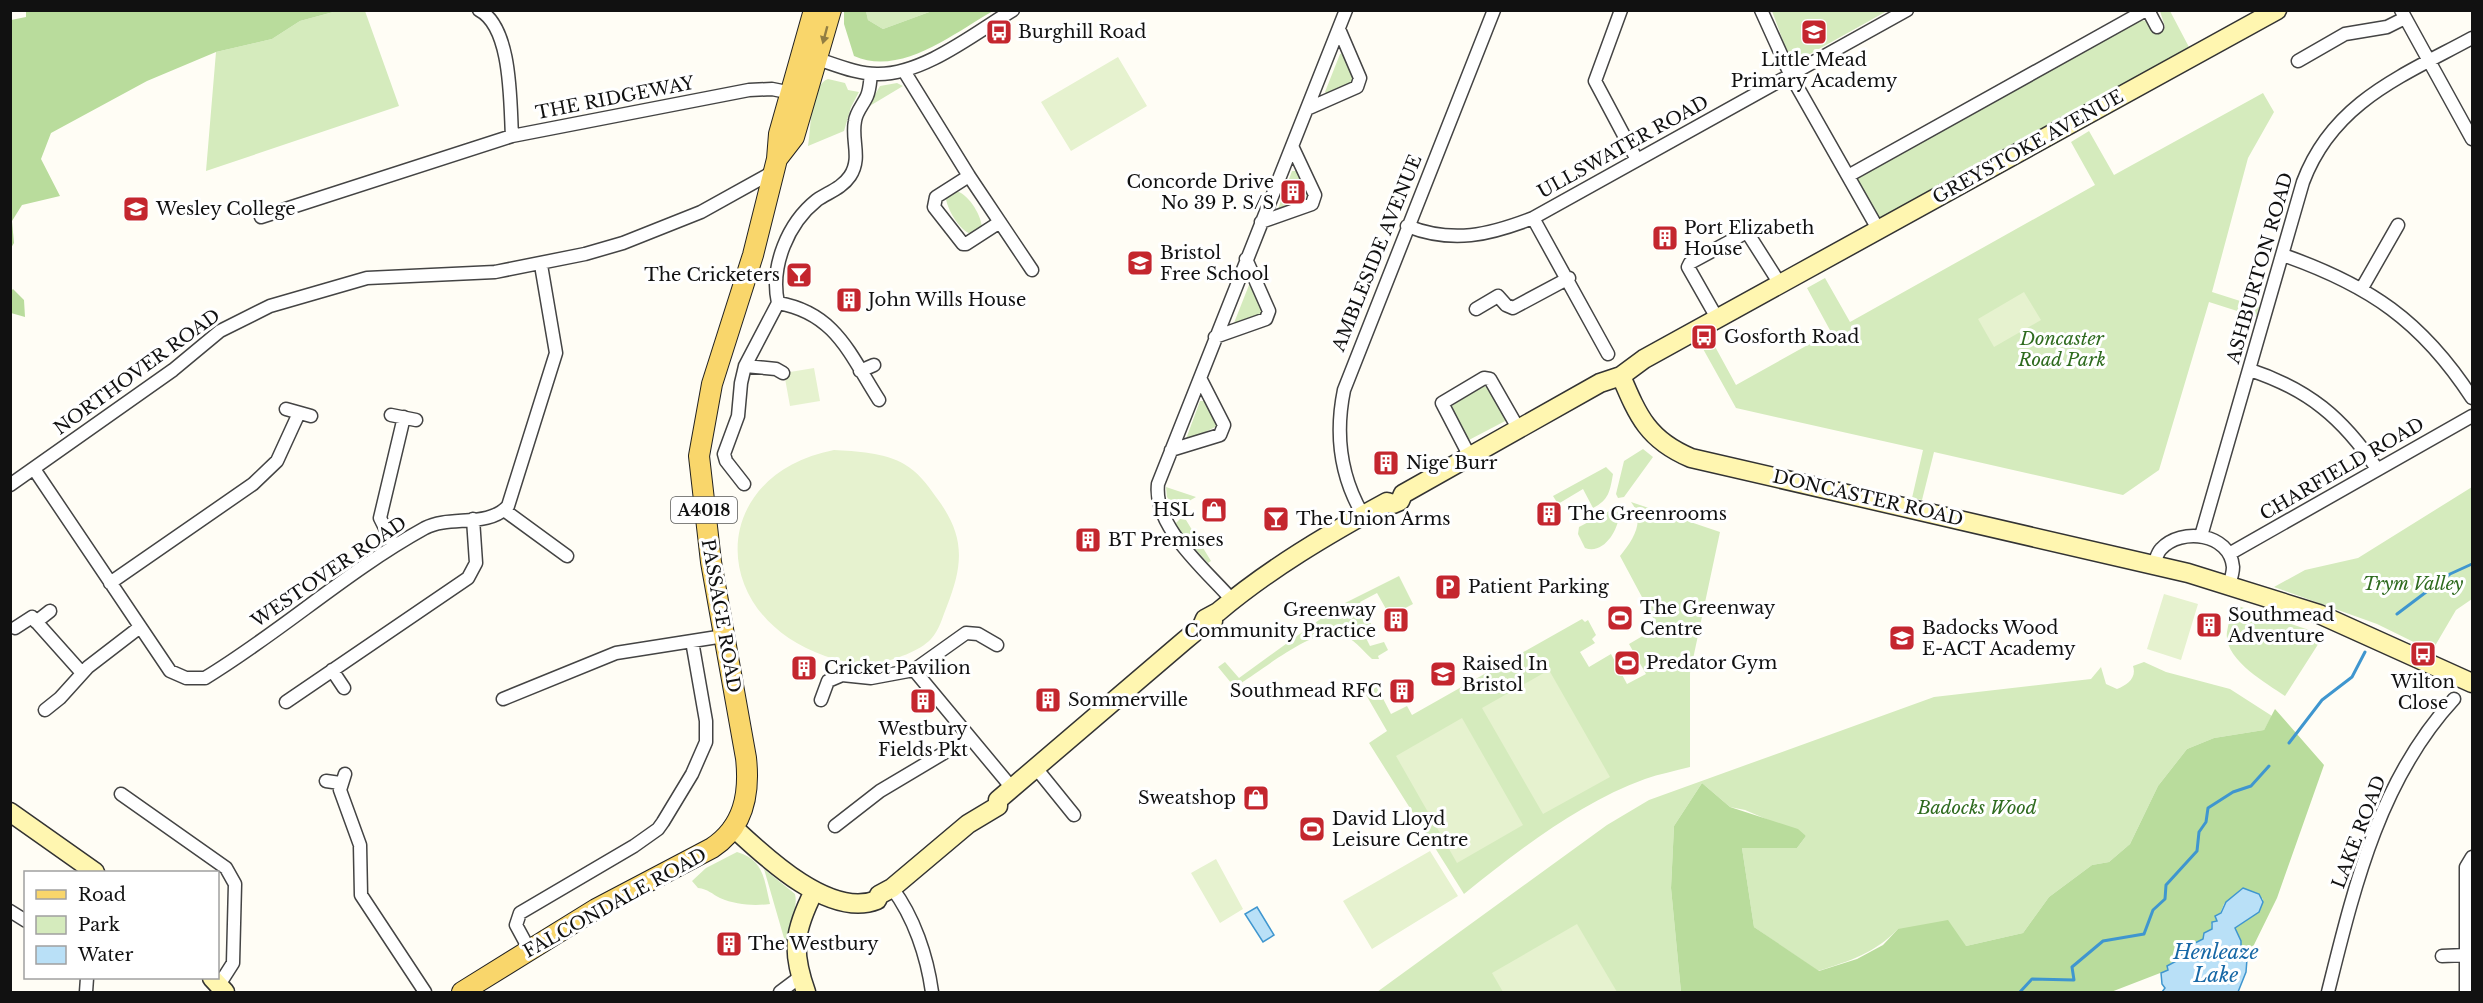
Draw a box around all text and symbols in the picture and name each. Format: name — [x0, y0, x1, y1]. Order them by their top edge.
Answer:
bus stop icon: Burghill Road — [984, 17, 1014, 47]
school or university icon: Little Mead Primary Academy — [1799, 17, 1829, 47]
place label: Burghill Road — [1018, 21, 1146, 43]
one-way arrow — [820, 26, 829, 44]
place label: Little Mead Primary Academy — [1731, 49, 1898, 92]
street label: THE RIDGEWAY — [534, 72, 697, 124]
street label: GREYSTOKE AVENUE — [1929, 85, 2127, 209]
street label: ULLSWATER ROAD — [1534, 91, 1712, 203]
street label: AMBLESIDE AVENUE — [1327, 151, 1427, 355]
street label: ASHBURTON ROAD — [2222, 170, 2298, 367]
place label: Concorde Drive No 39 P. S/S — [1126, 171, 1274, 214]
building icon: Concorde Drive No 39 P. S/S — [1278, 177, 1308, 207]
school or university icon: Wesley College — [121, 194, 151, 224]
place label: Wesley College — [155, 198, 296, 220]
place label: Port Elizabeth House — [1684, 217, 1814, 260]
building icon: Port Elizabeth House — [1650, 223, 1680, 253]
place label: Bristol Free School — [1160, 242, 1269, 285]
school or university icon: Bristol Free School — [1125, 248, 1155, 278]
bar icon: The Cricketers — [784, 260, 814, 290]
place label: The Cricketers — [644, 264, 780, 286]
building icon: John Wills House — [834, 285, 864, 315]
place label: John Wills House — [866, 289, 1026, 311]
street label: NORTHOVER ROAD — [50, 304, 224, 440]
bus stop icon: Gosforth Road — [1689, 322, 1719, 352]
place label: Gosforth Road — [1724, 326, 1859, 348]
park label: Doncaster Road Park — [2017, 328, 2106, 371]
street label: CHARFIELD ROAD — [2256, 413, 2428, 525]
building icon: Nige Burr — [1371, 448, 1401, 478]
place label: Nige Burr — [1406, 452, 1498, 474]
street label: DONCASTER ROAD — [1771, 465, 1965, 531]
shop icon: HSL — [1199, 495, 1229, 525]
road number: A4018 — [671, 497, 737, 523]
place label: HSL — [1153, 499, 1194, 521]
building icon: The Greenrooms — [1534, 499, 1564, 529]
place label: The Greenrooms — [1568, 503, 1727, 525]
bar icon: The Union Arms — [1261, 504, 1291, 534]
place label: The Union Arms — [1296, 508, 1450, 530]
street label: WESTOVER ROAD — [246, 512, 411, 633]
building icon: BT Premises — [1073, 525, 1103, 555]
place label: BT Premises — [1108, 529, 1224, 551]
street label: PASSAGE ROAD — [697, 537, 745, 695]
parking icon: Patient Parking — [1433, 572, 1463, 602]
park label: Trym Valley — [2363, 573, 2464, 595]
place label: Patient Parking — [1468, 576, 1609, 598]
place label: The Greenway Centre — [1640, 597, 1776, 640]
place label: Greenway Community Practice — [1184, 599, 1376, 642]
sports icon: The Greenway Centre — [1605, 603, 1635, 633]
place label: Southmead Adventure — [2227, 604, 2334, 647]
building icon: Greenway Community Practice — [1381, 605, 1411, 635]
building icon: Southmead Adventure — [2194, 610, 2224, 640]
place label: Badocks Wood E-ACT Academy — [1922, 617, 2076, 660]
school or university icon: Badocks Wood E-ACT Academy — [1887, 623, 1917, 653]
bus stop icon: Wilton Close — [2408, 639, 2438, 669]
sports icon: Predator Gym — [1612, 648, 1642, 678]
place label: Predator Gym — [1646, 652, 1777, 674]
building icon: Cricket Pavilion — [789, 653, 819, 683]
place label: Raised In Bristol — [1462, 653, 1548, 696]
place label: Cricket Pavilion — [824, 657, 971, 679]
school or university icon: Raised In Bristol — [1428, 659, 1458, 689]
place label: Wilton Close — [2390, 671, 2455, 714]
building icon: Southmead RFC — [1387, 676, 1417, 706]
place label: Southmead RFC — [1230, 680, 1382, 702]
building icon: Sommerville — [1033, 685, 1063, 715]
building icon: Westbury Fields Pkt — [908, 686, 938, 716]
place label: Sommerville — [1068, 689, 1188, 711]
place label: Westbury Fields Pkt — [878, 718, 968, 761]
street label: LAKE ROAD — [2327, 772, 2391, 892]
shop icon: Sweatshop — [1241, 783, 1271, 813]
place label: Sweatshop — [1138, 787, 1236, 809]
park label: Badocks Wood — [1916, 797, 2037, 819]
place label: David Lloyd Leisure Centre — [1332, 808, 1468, 851]
sports icon: David Lloyd Leisure Centre — [1297, 814, 1327, 844]
street label: FALCONDALE ROAD — [520, 843, 710, 963]
legend — [24, 871, 219, 979]
text: Road — [78, 884, 126, 906]
text: Park — [78, 914, 120, 936]
building icon: The Westbury — [714, 929, 744, 959]
place label: The Westbury — [748, 933, 879, 955]
water label: Henleaze Lake — [2172, 940, 2259, 987]
text: Water — [77, 944, 134, 966]

